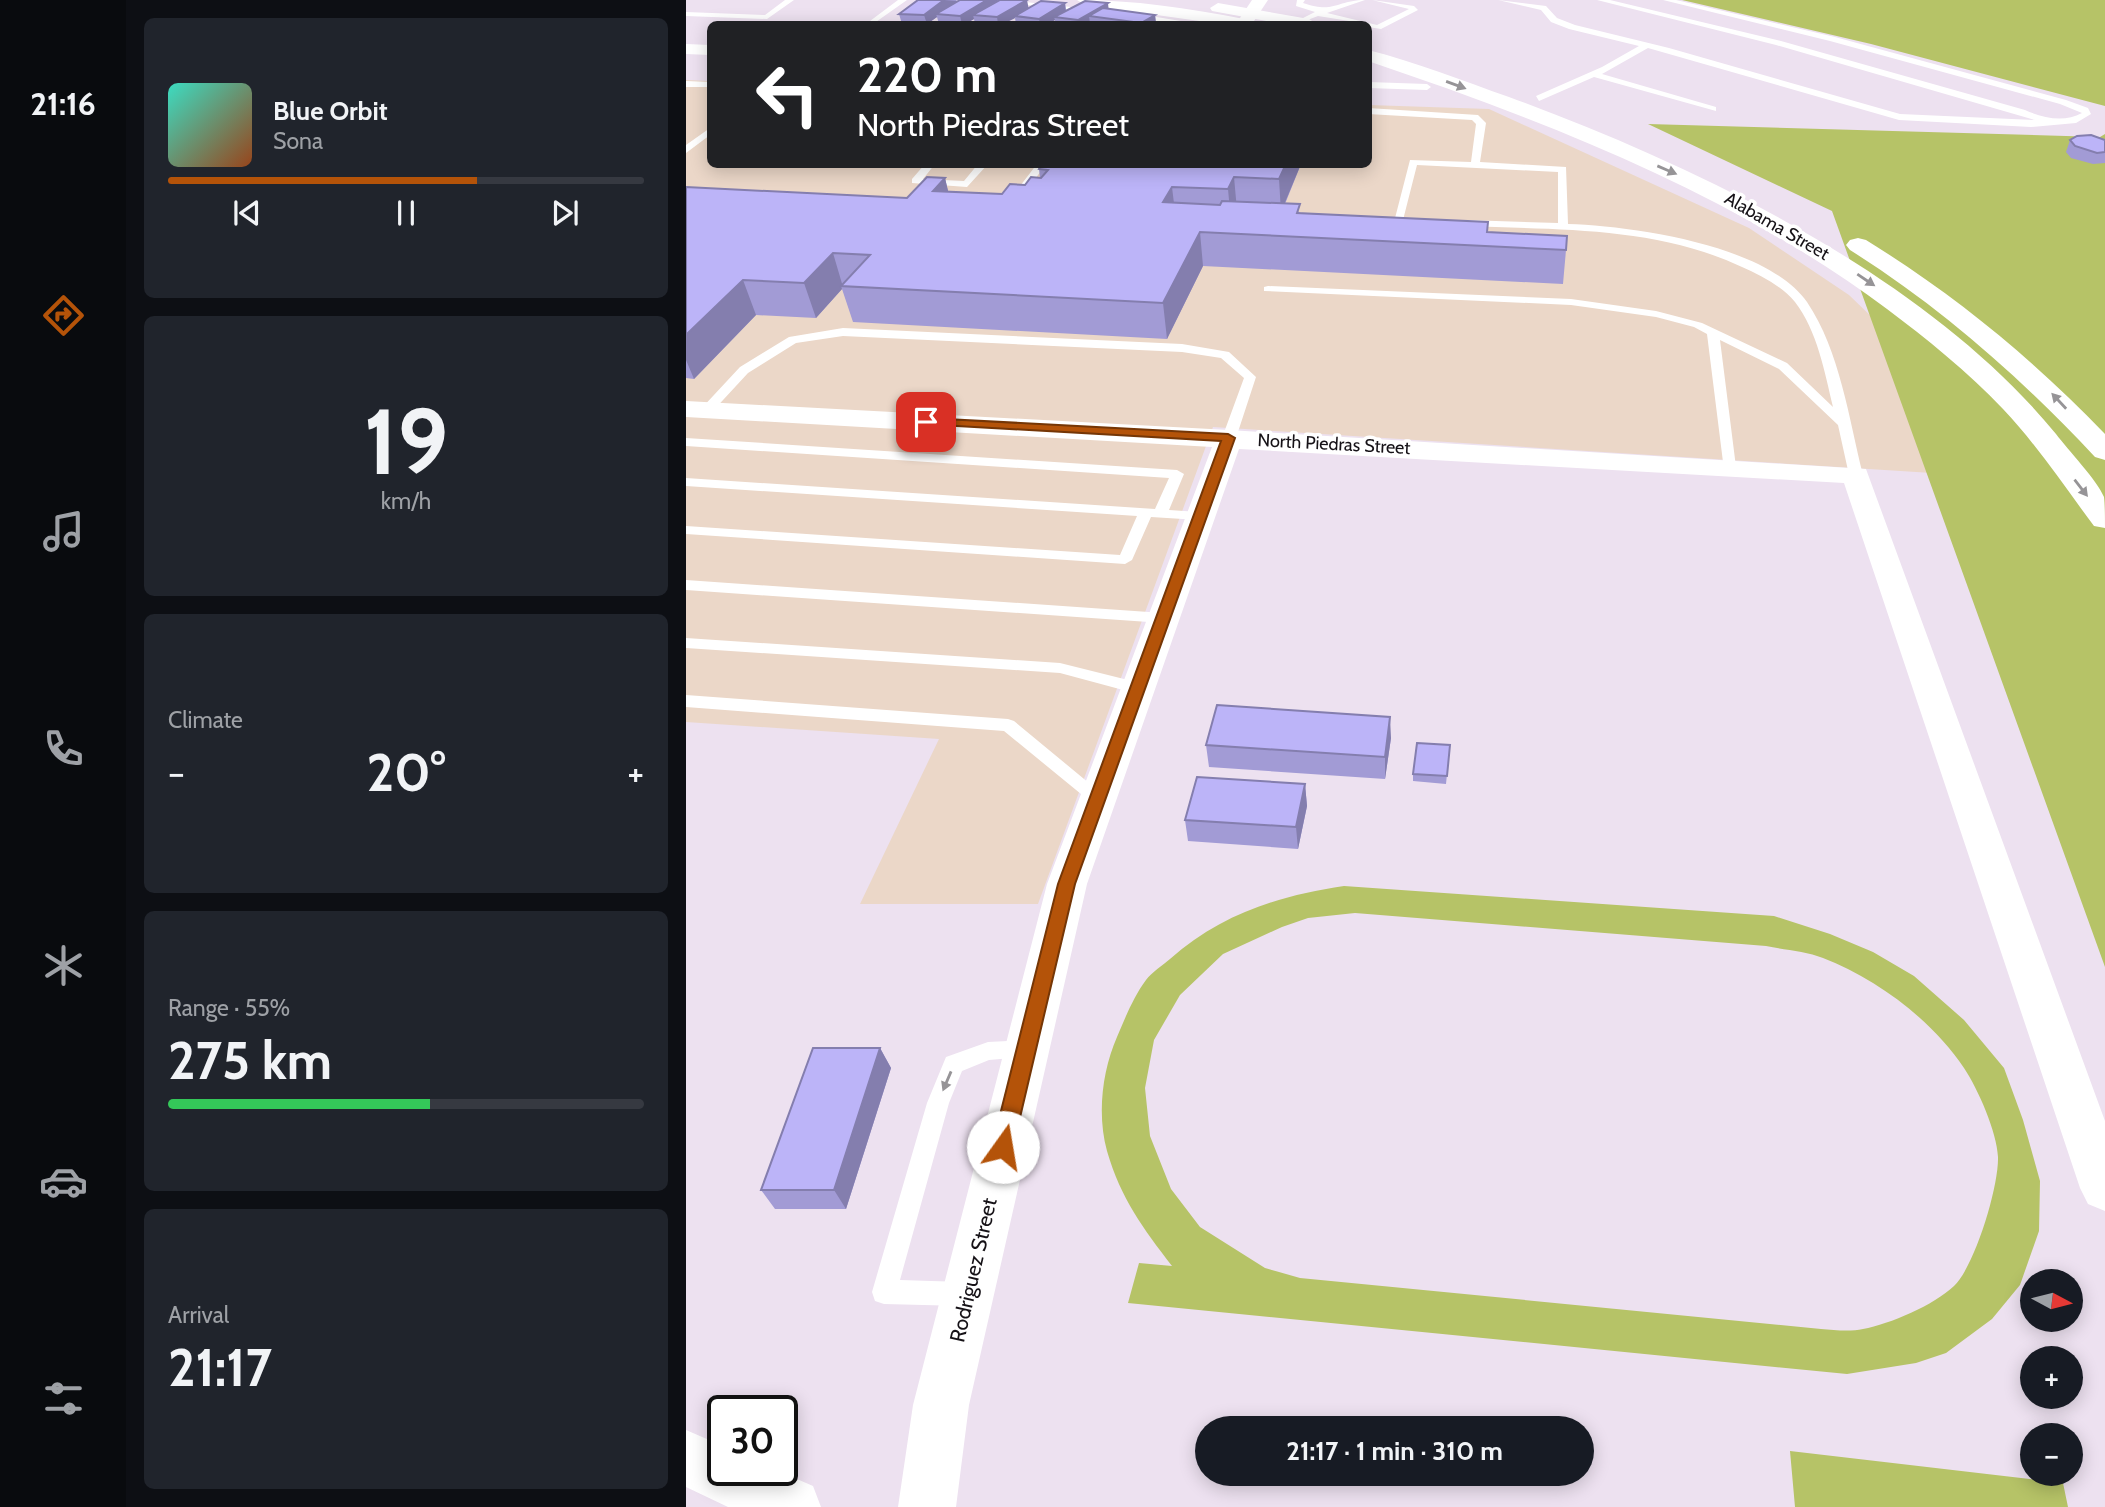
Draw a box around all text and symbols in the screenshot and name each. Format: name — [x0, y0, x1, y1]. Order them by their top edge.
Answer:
text: 220 m — [857, 45, 997, 104]
icon: left — [742, 49, 833, 140]
one-way arrow — [1446, 80, 1467, 91]
text: 21:16 — [30, 84, 96, 123]
text: Blue Orbit — [273, 95, 388, 127]
text: North Piedras Street — [857, 105, 1129, 144]
text: Sona — [273, 127, 323, 155]
one-way arrow — [1657, 164, 1678, 175]
street label: Alabama Street — [1721, 187, 1833, 265]
icon: previous — [228, 194, 266, 232]
icon: pause — [387, 194, 425, 232]
icon: next — [546, 194, 584, 232]
one-way arrow — [1857, 273, 1875, 287]
icon: directions — [39, 291, 88, 340]
text: 19 — [364, 386, 448, 497]
pin — [896, 392, 956, 452]
one-way arrow — [2051, 393, 2067, 410]
icon: arrive — [907, 403, 945, 441]
street label: North Piedras Street — [1257, 429, 1411, 459]
one-way arrow — [2073, 479, 2088, 497]
text: km/h — [381, 487, 431, 515]
icon: music — [39, 507, 88, 556]
text: Climate — [168, 706, 243, 734]
icon: phone — [39, 724, 88, 773]
text: 20° — [366, 741, 446, 804]
text: − — [168, 749, 185, 796]
text: + — [627, 749, 644, 796]
icon: climate — [39, 941, 88, 990]
text: Range · 55% — [168, 994, 290, 1022]
text: 275 km — [168, 1029, 332, 1092]
one-way arrow — [941, 1071, 952, 1092]
position arrow — [966, 1110, 1040, 1184]
icon: car — [39, 1157, 88, 1206]
street label: Rodriguez Street — [944, 1195, 1002, 1345]
north arrow — [2020, 1269, 2082, 1332]
map controls — [2020, 1269, 2083, 1486]
text: Arrival — [168, 1301, 229, 1329]
text: 21:17 — [168, 1336, 272, 1399]
button: + — [2020, 1346, 2083, 1409]
icon: filters — [39, 1374, 88, 1423]
speed limit sign: 30 — [707, 1395, 798, 1486]
button: − — [2020, 1423, 2083, 1486]
text: 21:17 · 1 min · 310 m — [1286, 1435, 1503, 1467]

